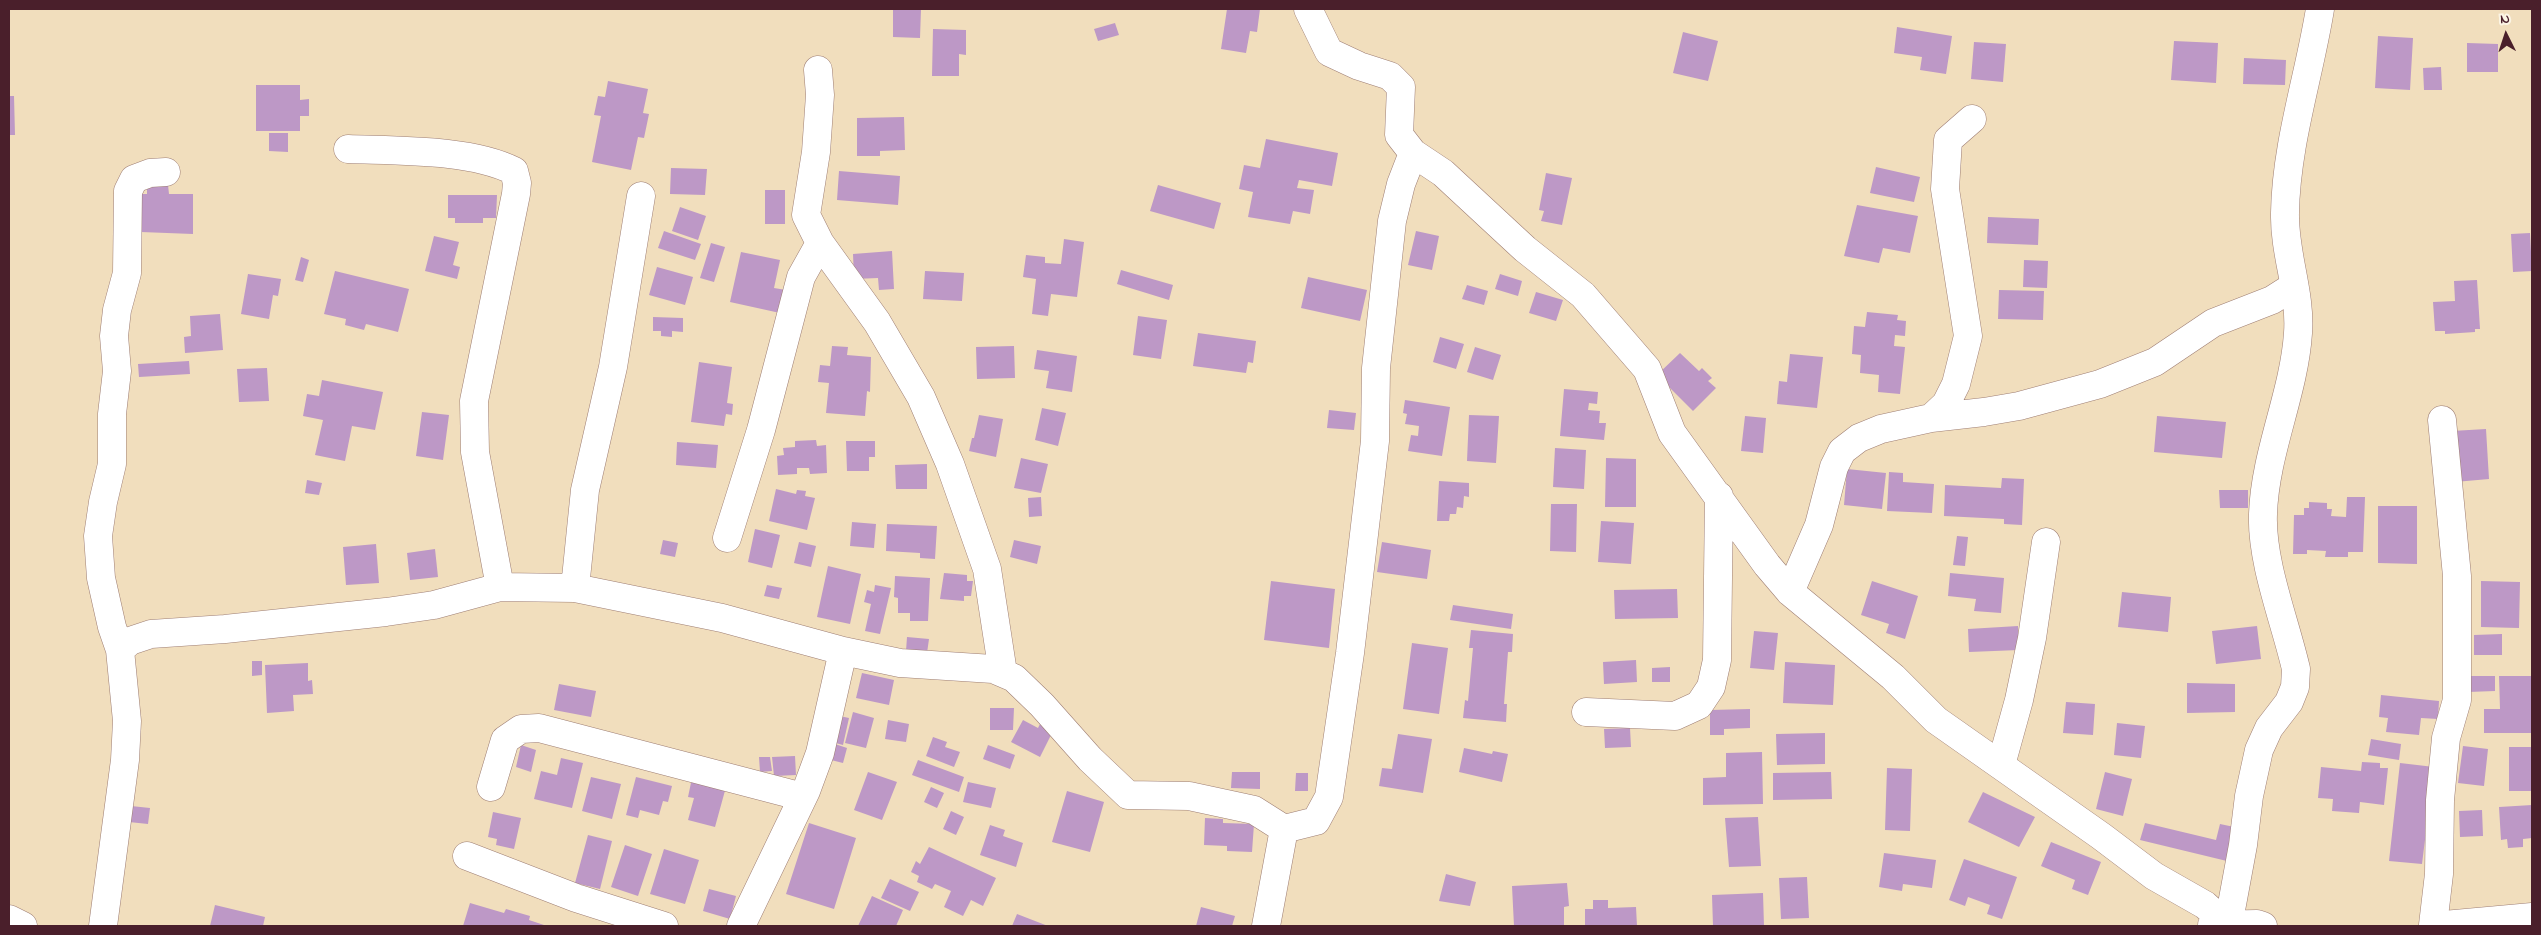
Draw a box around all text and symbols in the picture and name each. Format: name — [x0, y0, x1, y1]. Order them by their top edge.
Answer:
text: N — [2499, 9, 2510, 30]
north arrow — [2481, 10, 2531, 60]

